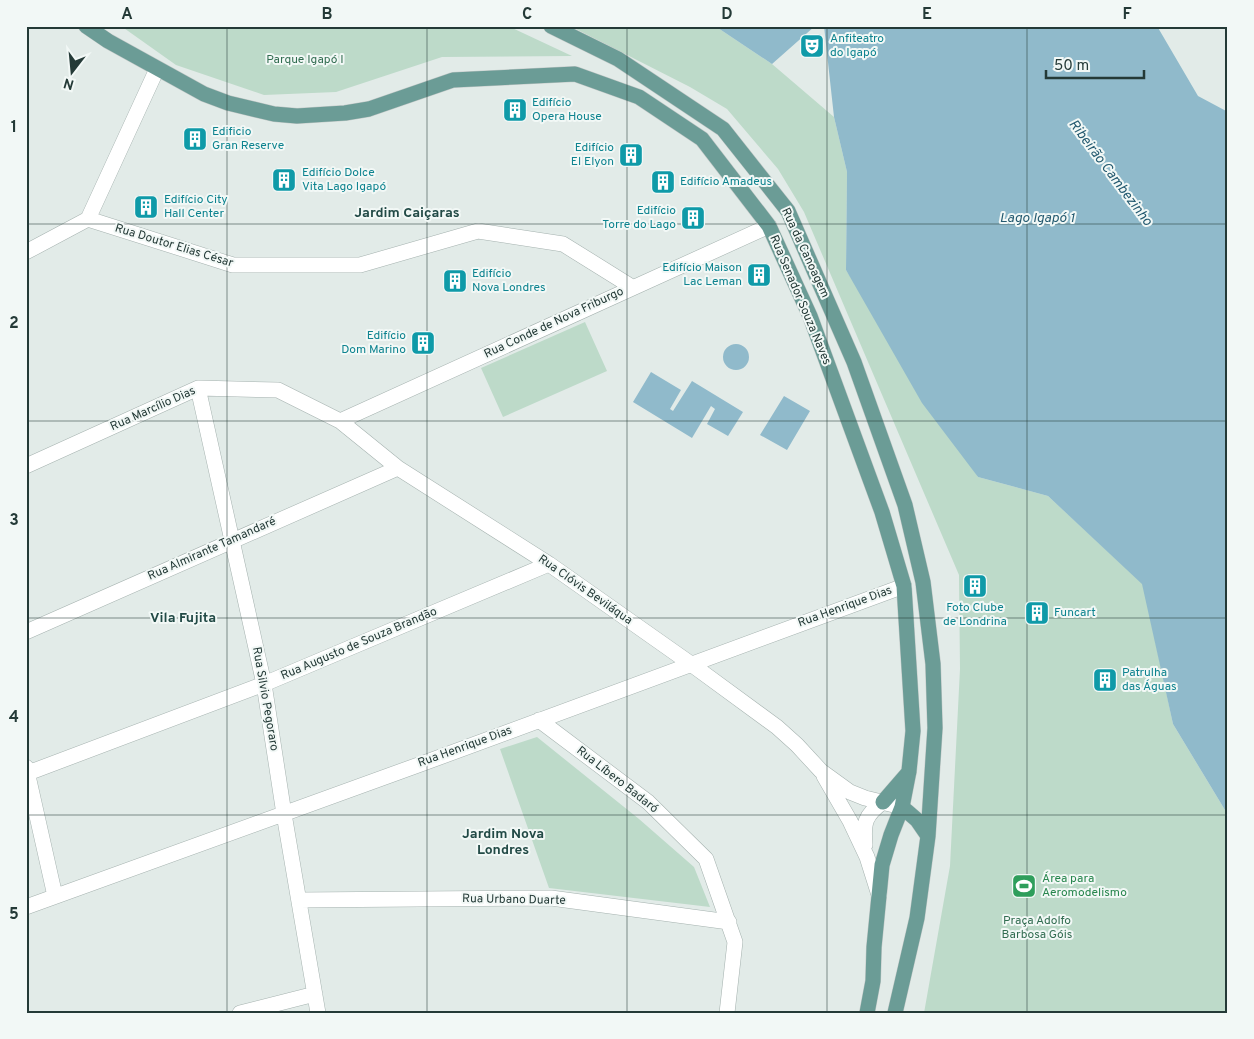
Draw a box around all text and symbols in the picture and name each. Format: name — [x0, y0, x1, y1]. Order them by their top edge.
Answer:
text: A — [121, 5, 133, 25]
text: B — [321, 5, 333, 25]
text: C — [522, 5, 532, 25]
text: D — [721, 5, 733, 25]
text: E — [922, 5, 932, 25]
text: F — [1122, 5, 1132, 25]
place label: Anfiteatro do Igapó — [830, 31, 884, 61]
theatre icon: Anfiteatro do Igapó — [799, 33, 825, 59]
north arrow — [48, 48, 98, 98]
scale bar — [1046, 48, 1144, 80]
park label: Parque Igapó I — [266, 52, 344, 68]
text: 50 m — [1054, 57, 1089, 76]
text: N — [62, 73, 76, 93]
place label: Edifício Opera House — [532, 95, 602, 125]
building icon: Edifício Opera House — [502, 97, 528, 123]
water label: Ribeirão Cambezinho — [1064, 116, 1156, 230]
text: 1 — [11, 118, 17, 138]
place label: Edificio Gran Reserve — [212, 124, 284, 154]
building icon: Edificio Gran Reserve — [182, 126, 208, 152]
place label: Edifício El Elyon — [571, 140, 614, 170]
building icon: Edifício El Elyon — [618, 142, 644, 168]
place label: Edifício Dolce Vita Lago Igapó — [302, 165, 387, 195]
building icon: Edifício Dolce Vita Lago Igapó — [271, 167, 297, 193]
building icon: Edifício Amadeus — [650, 169, 676, 195]
place label: Edifício Amadeus — [680, 174, 772, 190]
place label: Edifício City Hall Center — [164, 192, 228, 222]
building icon: Edifício City Hall Center — [133, 194, 159, 220]
place label: Edifício Torre do Lago — [602, 203, 676, 233]
district label: Jardim Caiçaras — [354, 205, 460, 222]
building icon: Edifício Torre do Lago — [680, 205, 706, 231]
street label: Rua da Canoagem — [777, 205, 833, 301]
water label: Lago Igapó 1 — [1000, 210, 1075, 227]
street label: Rua Doutor Elias César — [113, 220, 235, 272]
street label: Rua Senador Souza Naves — [765, 233, 835, 367]
place label: Edifício Maison Lac Leman — [662, 260, 742, 290]
building icon: Edifício Maison Lac Leman — [746, 262, 772, 288]
place label: Edifício Nova Londres — [472, 266, 546, 296]
building icon: Edifício Nova Londres — [442, 268, 468, 294]
street label: Rua Conde de Nova Friburgo — [482, 283, 627, 362]
text: 2 — [9, 314, 19, 334]
place label: Edifício Dom Marino — [341, 328, 406, 358]
building icon: Edifício Dom Marino — [410, 330, 436, 356]
street label: Rua Marcílio Dias — [108, 383, 198, 435]
text: 3 — [9, 511, 19, 531]
street label: Rua Almirante Tamandaré — [145, 513, 279, 585]
street label: Rua Clóvis Beviláqua — [535, 551, 635, 629]
building icon: Foto Clube de Londrina — [962, 573, 988, 599]
street label: Rua Henrique Dias — [796, 583, 894, 631]
place label: Foto Clube de Londrina — [943, 600, 1007, 630]
building icon: Funcart — [1024, 600, 1050, 626]
street label: Rua Augusto de Souza Brandão — [278, 604, 440, 684]
place label: Funcart — [1054, 605, 1096, 621]
district label: Vila Fujita — [150, 610, 216, 627]
street label: Rua Silvio Pegoraro — [248, 646, 282, 753]
place label: Patrulha das Águas — [1122, 665, 1177, 695]
building icon: Patrulha das Águas — [1092, 667, 1118, 693]
text: 4 — [9, 708, 19, 728]
street label: Rua Henrique Dias — [416, 723, 514, 771]
street label: Rua Líbero Badaró — [573, 743, 661, 817]
district label: Jardim Nova Londres — [462, 826, 544, 859]
place label: Área para Aeromodelismo — [1042, 871, 1127, 901]
sports icon: Área para Aeromodelismo — [1011, 873, 1037, 899]
street label: Rua Urbano Duarte — [462, 891, 566, 909]
text: 5 — [9, 905, 19, 925]
park label: Praça Adolfo Barbosa Góis — [1002, 913, 1072, 943]

